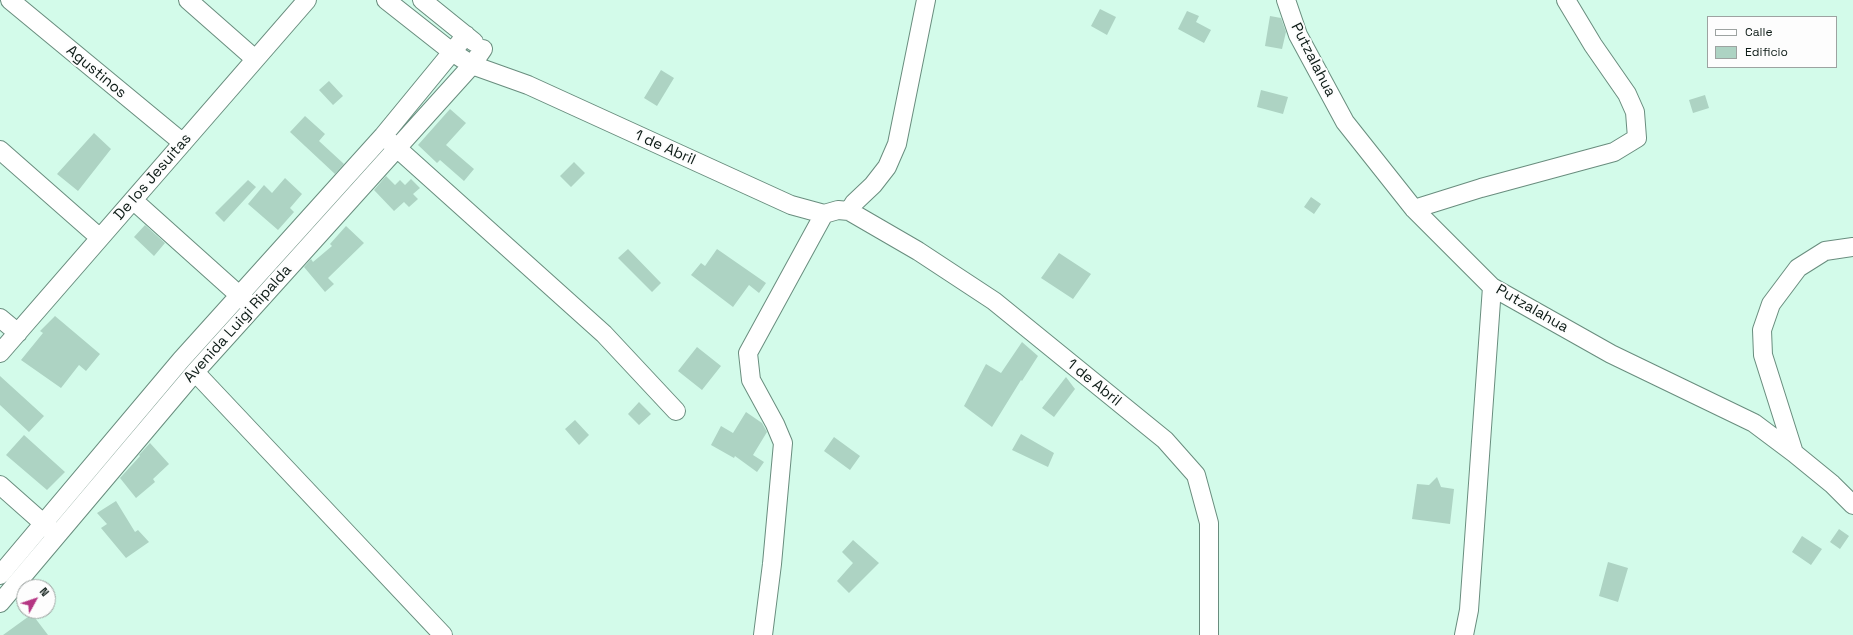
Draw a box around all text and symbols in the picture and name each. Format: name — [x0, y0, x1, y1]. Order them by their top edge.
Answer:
legend — [1707, 16, 1837, 68]
street label: Putzalahua — [1287, 20, 1339, 100]
text: Calle — [1745, 24, 1773, 40]
street label: Agustinos — [62, 42, 130, 102]
text: Edificio — [1745, 44, 1788, 60]
street label: 1 de Abril — [632, 127, 698, 169]
street label: De los Jesuitas — [110, 130, 196, 224]
street label: Avenida Luigi Ripalda — [180, 261, 296, 387]
street label: Putzalahua — [1493, 281, 1571, 337]
street label: 1 de Abril — [1063, 356, 1125, 410]
north arrow — [16, 579, 56, 619]
text: N — [37, 585, 52, 599]

